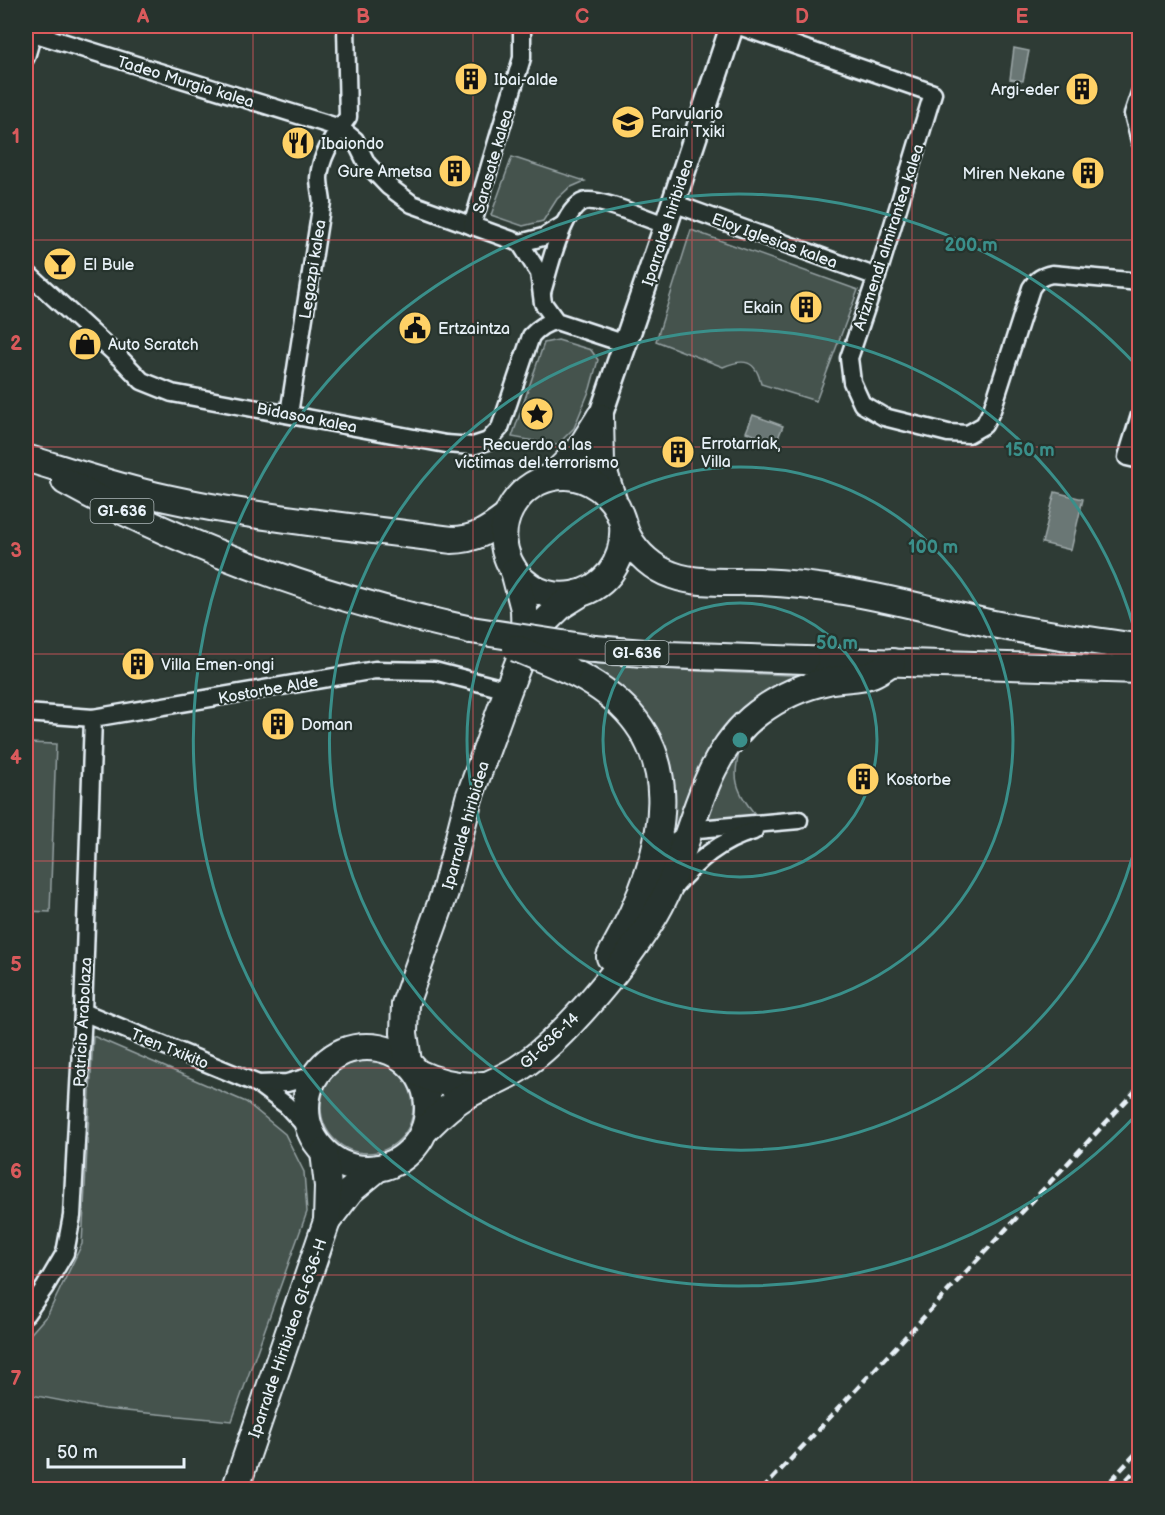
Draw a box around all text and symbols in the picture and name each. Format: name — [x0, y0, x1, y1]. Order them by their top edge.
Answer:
text: A — [136, 5, 150, 29]
text: B — [356, 5, 370, 29]
text: C — [575, 5, 589, 29]
text: D — [795, 5, 809, 29]
text: E — [1016, 5, 1029, 29]
street label: Tadeo Murgia kalea — [115, 53, 256, 112]
building icon: Ibai-alde — [453, 61, 489, 97]
place label: Ibai-alde — [494, 71, 558, 90]
building icon: Argi-eder — [1064, 71, 1100, 107]
place label: Argi-eder — [991, 81, 1059, 100]
school or university icon: Parvulario Erain Txiki — [610, 104, 646, 140]
place label: Parvulario Erain Txiki — [651, 105, 725, 142]
street label: Sarasate kalea — [470, 107, 517, 216]
text: 1 — [12, 125, 20, 149]
restaurant icon: Ibaiondo — [280, 125, 316, 161]
place label: Ibaiondo — [321, 135, 384, 154]
street label: Arizmendi almirantea kalea — [850, 142, 929, 333]
building icon: Gure Ametsa — [437, 153, 473, 189]
building icon: Miren Nekane — [1070, 155, 1106, 191]
street label: Iparralde hiribidea — [639, 156, 698, 288]
place label: Gure Ametsa — [338, 163, 432, 182]
place label: Miren Nekane — [963, 165, 1066, 184]
street label: Eloy Iglesias kalea — [709, 210, 840, 273]
street label: Legazpi kalea — [296, 218, 331, 320]
text: 200 m — [944, 235, 998, 256]
bar icon: El Bule — [42, 246, 78, 282]
place label: El Bule — [83, 256, 135, 275]
building icon: Ekain — [788, 289, 824, 325]
place label: Ekain — [743, 299, 783, 318]
public building icon: Ertzaintza — [397, 310, 433, 346]
place label: Ertzaintza — [438, 320, 510, 339]
shop icon: Auto Scratch — [67, 326, 103, 362]
text: 2 — [10, 332, 22, 356]
place label: Auto Scratch — [108, 336, 199, 355]
place icon: Recuerdo a las víctimas del terrorismo — [519, 396, 555, 432]
street label: Bidasoa kalea — [255, 399, 359, 438]
building icon: Errotarriak, Villa — [660, 434, 696, 470]
place label: Errotarriak, Villa — [701, 435, 781, 472]
place label: Recuerdo a las víctimas del terrorismo — [454, 436, 619, 473]
text: 150 m — [1005, 440, 1055, 461]
road number: GI-636 — [90, 499, 154, 523]
text: 100 m — [908, 537, 958, 558]
text: 3 — [10, 539, 22, 563]
text: 50 m — [816, 633, 858, 654]
road number: GI-636 — [606, 641, 668, 665]
building icon: Villa Emen-ongi — [120, 646, 156, 682]
place label: Villa Emen-ongi — [161, 656, 274, 675]
street label: Kostorbe Alde — [217, 672, 320, 709]
building icon: Doman — [260, 706, 296, 742]
place label: Doman — [301, 716, 353, 735]
centre of rings — [730, 730, 750, 750]
text: 4 — [10, 746, 22, 770]
street label: Iparralde hiribidea — [439, 759, 494, 892]
building icon: Kostorbe — [845, 761, 881, 797]
place label: Kostorbe — [886, 771, 951, 790]
text: 5 — [10, 953, 22, 977]
street label: Patricio Arabolaza — [71, 957, 96, 1087]
street label: GI-636-14 — [516, 1009, 584, 1073]
street label: Tren Txikito — [128, 1025, 211, 1074]
text: 6 — [10, 1160, 22, 1184]
street label: Iparralde Hiribidea GI-636-H — [245, 1236, 332, 1441]
text: 7 — [10, 1367, 22, 1391]
scale bar — [48, 1431, 184, 1469]
text: 50 m — [57, 1442, 98, 1463]

